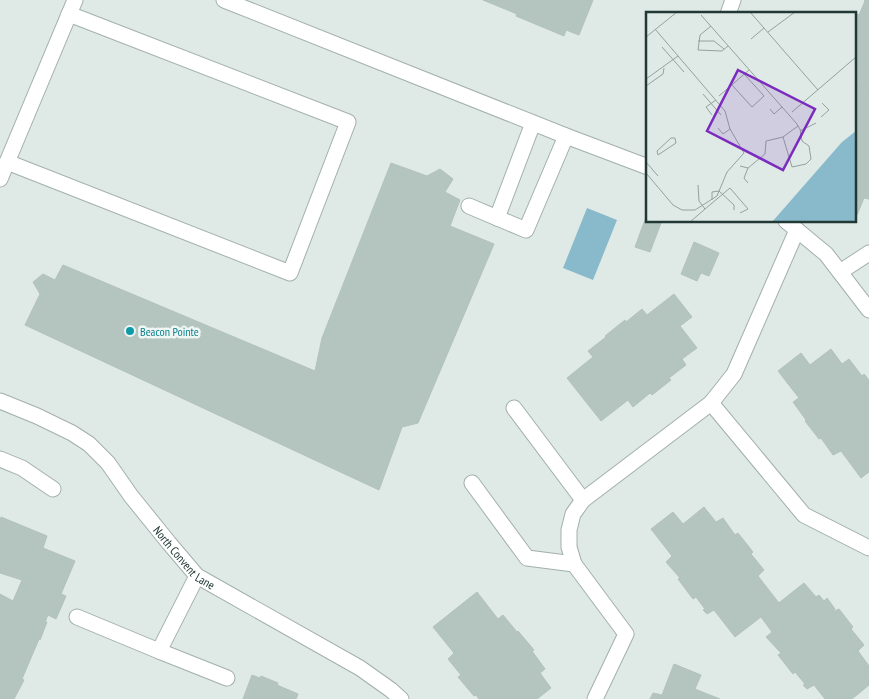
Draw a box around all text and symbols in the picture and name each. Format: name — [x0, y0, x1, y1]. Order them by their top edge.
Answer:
inset map — [646, 12, 856, 222]
place label: Beacon Pointe — [140, 324, 199, 339]
marker: Beacon Pointe — [124, 325, 136, 337]
street label: North Convent Lane — [151, 523, 218, 592]

